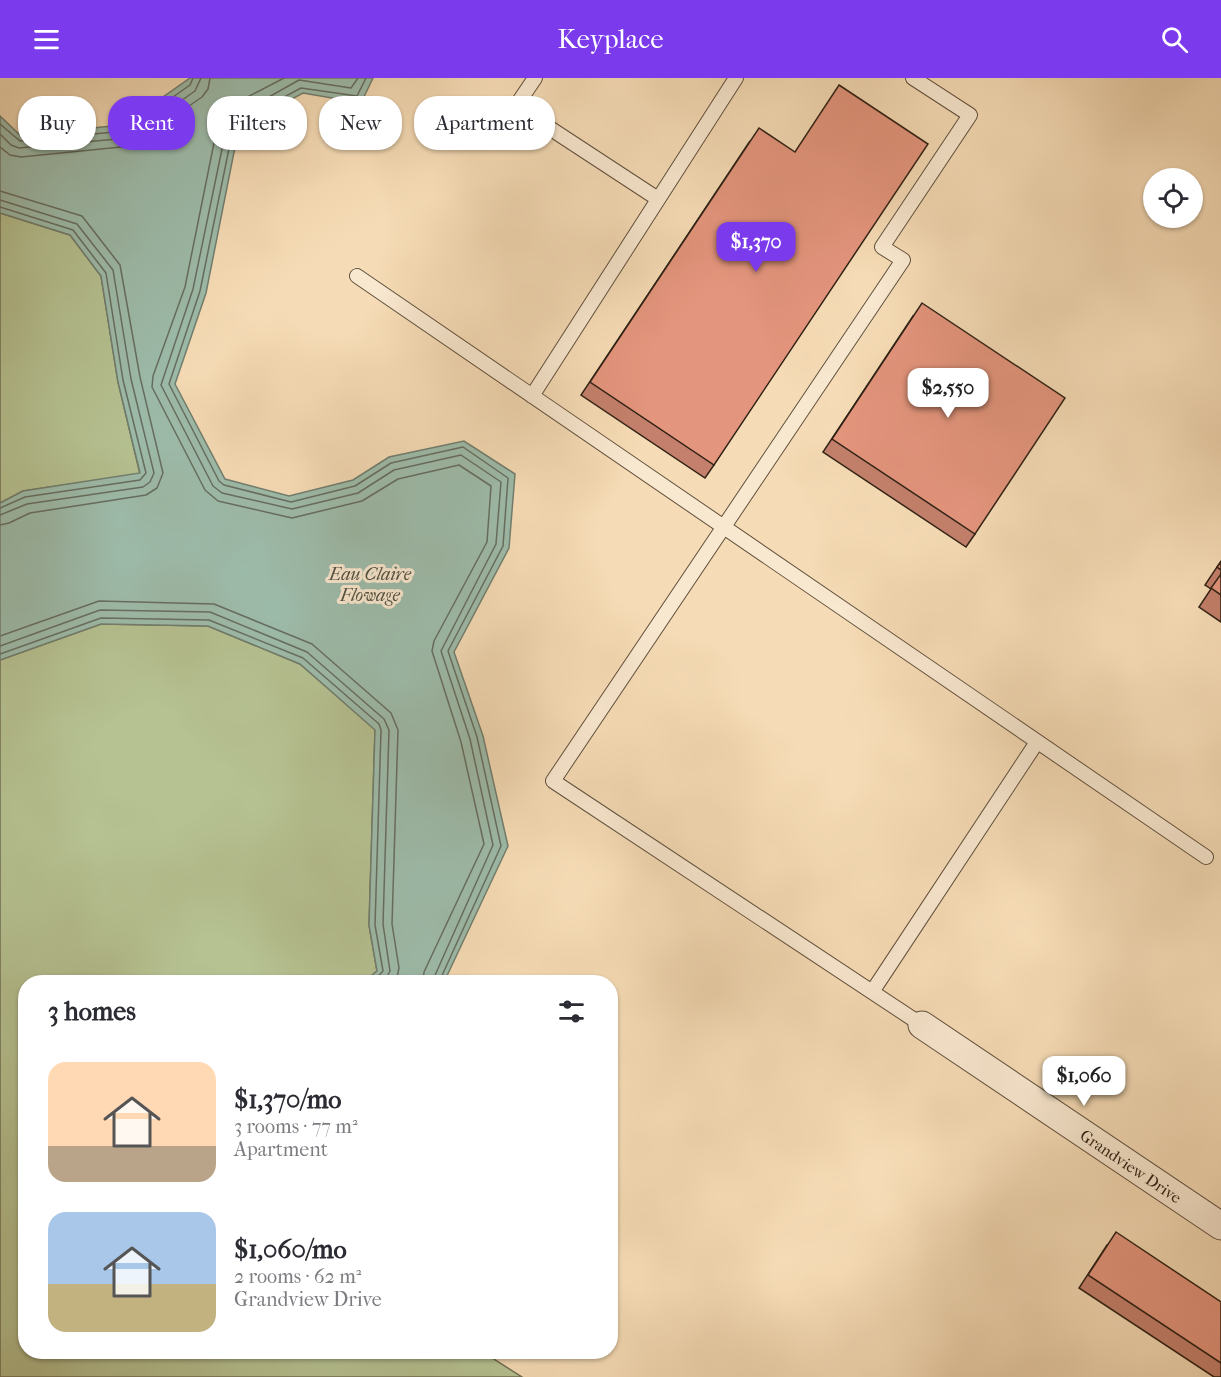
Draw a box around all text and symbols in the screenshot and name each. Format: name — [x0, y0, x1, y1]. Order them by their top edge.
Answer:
icon: menu — [30, 23, 63, 56]
text: Keyplace — [557, 23, 664, 55]
icon: search — [1158, 23, 1191, 56]
chip: Buy — [18, 96, 96, 150]
chip: Rent — [108, 96, 195, 150]
chip: Filters — [207, 96, 307, 150]
chip: New — [319, 96, 402, 150]
chip: Apartment — [414, 96, 555, 150]
map controls — [1143, 168, 1203, 228]
button: locate — [1143, 168, 1203, 228]
pin: $1,370 — [707, 222, 805, 273]
text: $1,370 — [731, 230, 782, 253]
pin: $2,550 — [899, 368, 997, 419]
text: $2,550 — [922, 376, 974, 399]
water label: Eau Claire Flowage — [328, 564, 412, 606]
icon: filters — [555, 995, 588, 1028]
text: 3 homes — [48, 996, 136, 1027]
pin: $1,060 — [1035, 1056, 1133, 1107]
text: $1,060 — [1056, 1064, 1112, 1087]
text: $1,370/mo — [234, 1084, 341, 1115]
icon: home — [96, 1086, 168, 1158]
text: 3 rooms · 77 m² — [234, 1115, 358, 1138]
street label: Grandview Drive — [1076, 1125, 1185, 1207]
text: Apartment — [234, 1138, 328, 1161]
text: $1,060/mo — [234, 1234, 347, 1265]
icon: home — [96, 1236, 168, 1308]
text: 2 rooms · 62 m² — [234, 1265, 361, 1288]
text: Grandview Drive — [234, 1288, 382, 1311]

